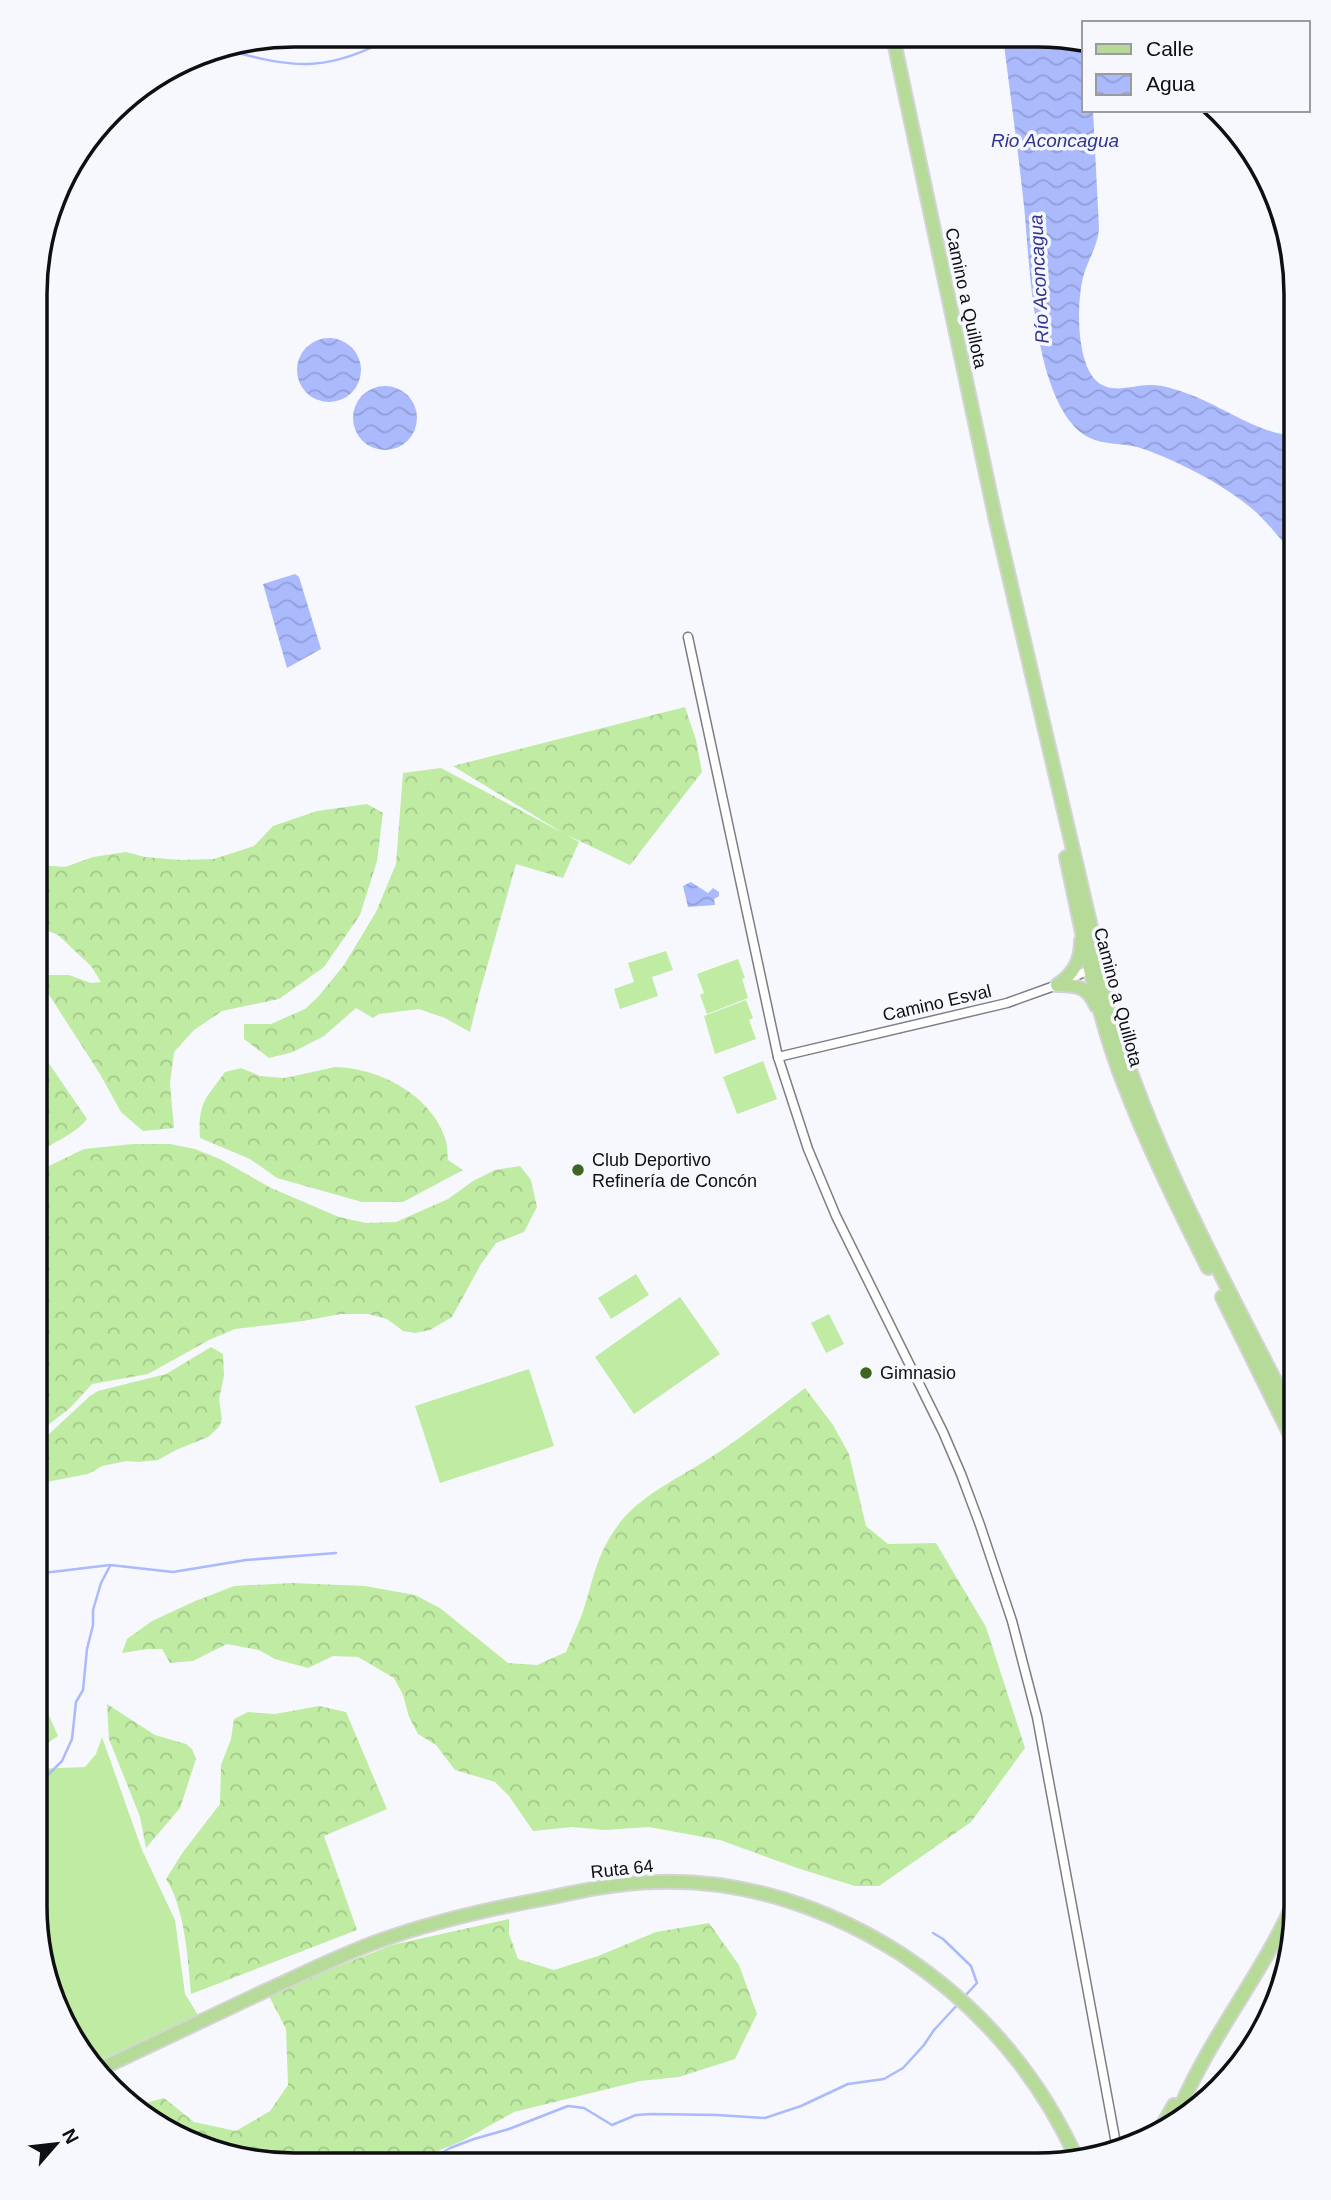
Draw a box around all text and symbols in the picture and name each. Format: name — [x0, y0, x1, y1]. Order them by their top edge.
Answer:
legend — [1082, 21, 1310, 112]
text: Calle — [1146, 37, 1194, 60]
text: Agua — [1146, 72, 1195, 95]
water label: Rio Aconcagua — [991, 130, 1119, 151]
water label: Río Aconcagua — [1025, 214, 1053, 344]
street label: Camino a Quillota — [941, 226, 991, 371]
street label: Camino a Quillota — [1090, 925, 1146, 1070]
street label: Camino Esval — [881, 981, 993, 1025]
place label: Club Deportivo Refinería de Concón — [592, 1150, 757, 1191]
marker: Club Deportivo Refinería de Concón — [570, 1162, 586, 1178]
place label: Gimnasio — [880, 1363, 956, 1383]
marker: Gimnasio — [858, 1365, 874, 1381]
street label: Ruta 64 — [590, 1856, 654, 1882]
north arrow — [21, 2109, 91, 2179]
text: N — [58, 2125, 83, 2147]

